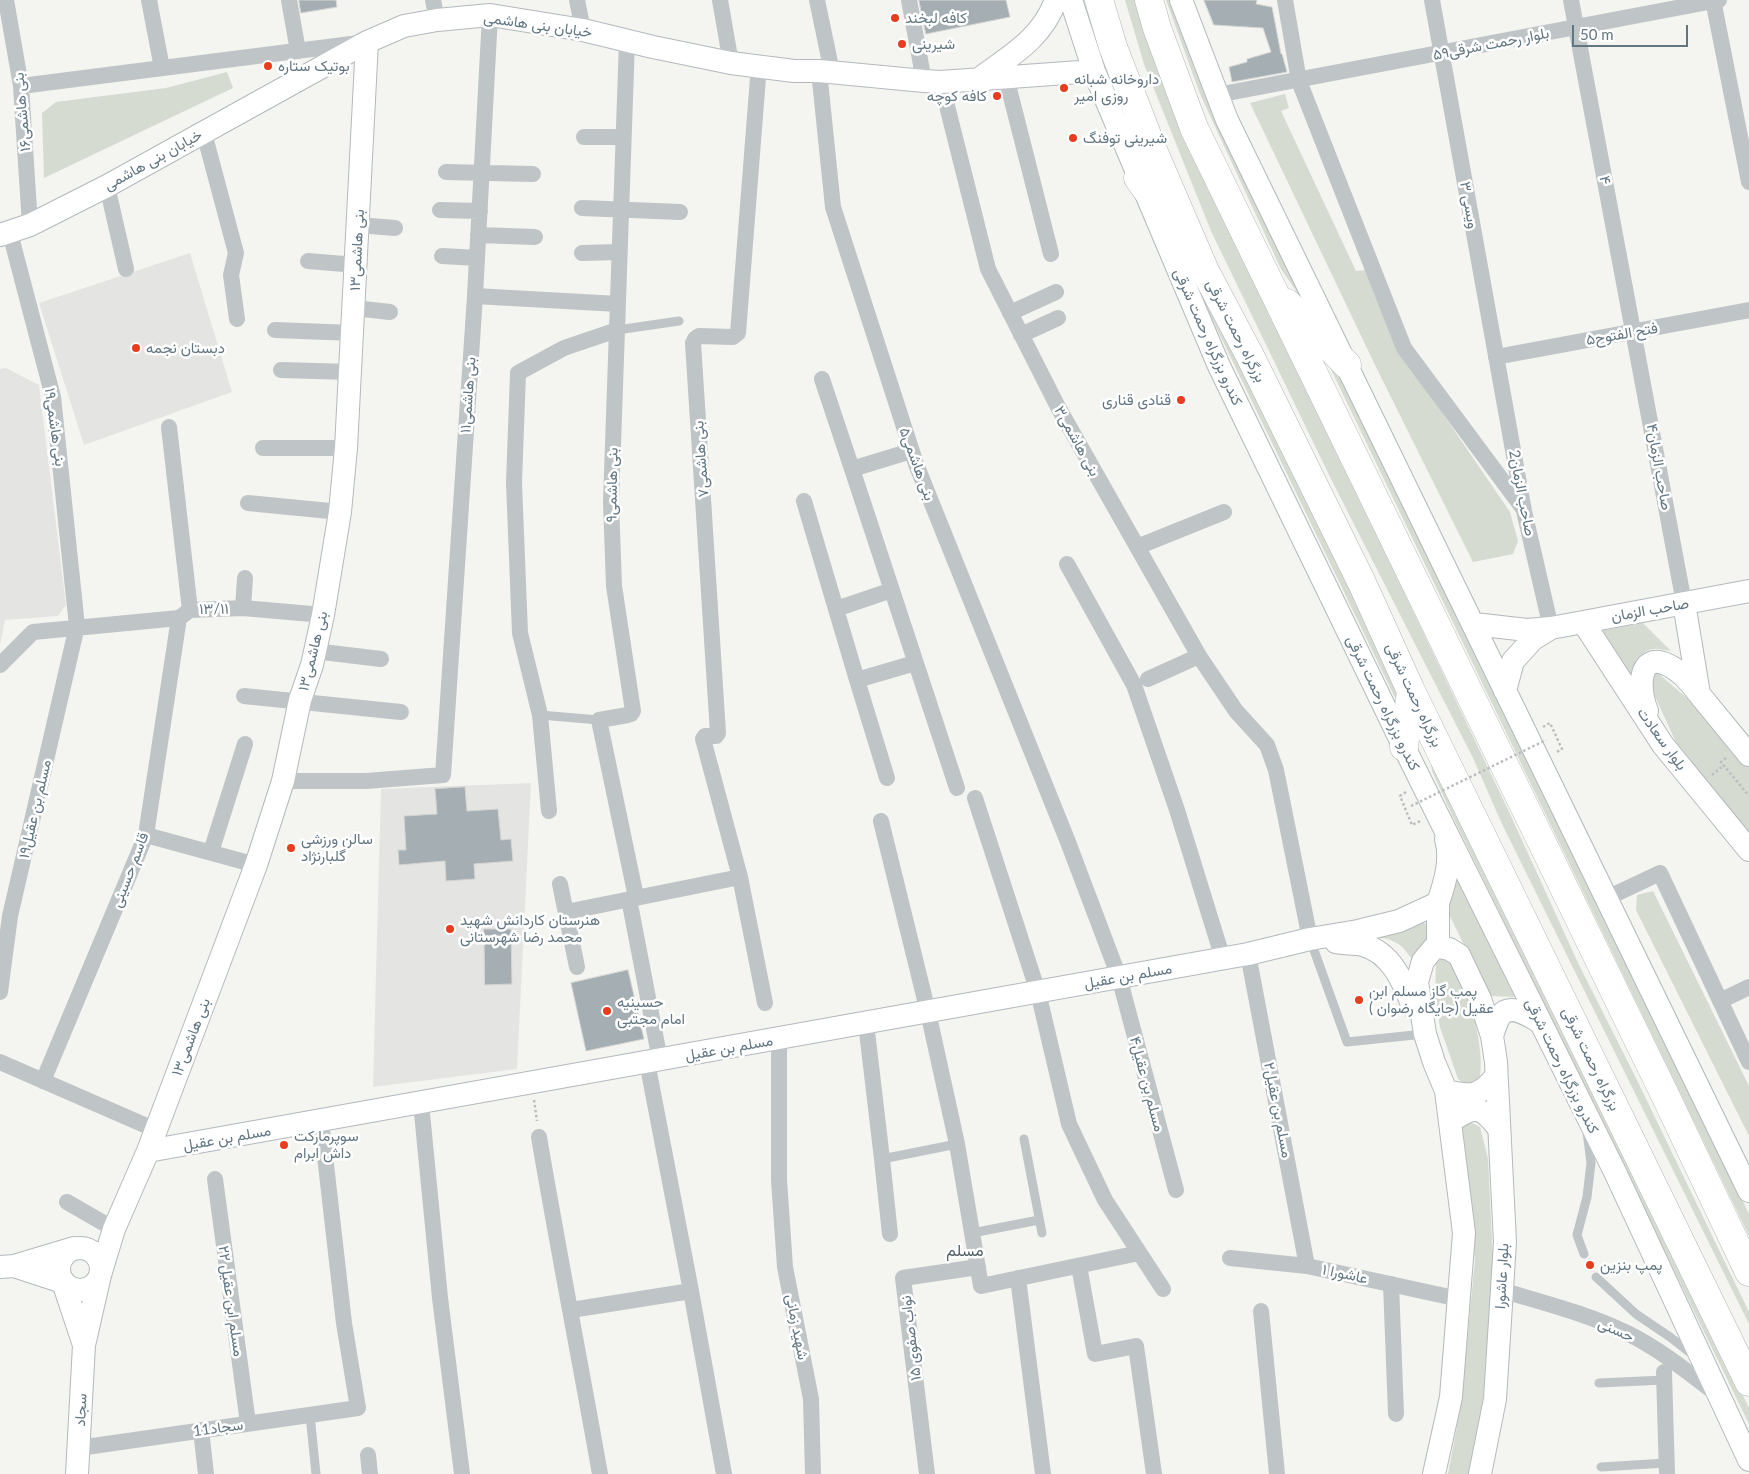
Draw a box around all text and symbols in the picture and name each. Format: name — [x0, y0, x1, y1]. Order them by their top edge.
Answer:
street label: خیابان بنی هاشمی — [483, 8, 593, 42]
place label: کافه لبخند — [905, 9, 967, 27]
marker: کافه لبخند — [889, 12, 901, 24]
scale bar — [1574, 15, 1690, 47]
street label: ۵۹بلوار رحمت شرقی — [1431, 24, 1551, 64]
text: 50 m — [1580, 25, 1614, 43]
place label: شیرینی — [912, 35, 955, 53]
marker: شیرینی — [896, 38, 908, 50]
place label: بوتیک ستاره — [278, 57, 350, 75]
marker: بوتیک ستاره — [262, 60, 274, 72]
place label: داروخانه شبانه روزی امیر — [1074, 70, 1159, 105]
street label: بنی هاشمی۱۶ — [10, 72, 34, 152]
marker: داروخانه شبانه روزی امیر — [1058, 82, 1070, 94]
place label: کافه کوچه — [927, 87, 987, 105]
marker: کافه کوچه — [991, 90, 1003, 102]
street label: خیابان بنی هاشمی — [101, 126, 205, 194]
place label: شیرینی توفنگ — [1083, 129, 1167, 147]
marker: شیرینی توفنگ — [1067, 132, 1079, 144]
street label: ۴ — [1595, 174, 1615, 186]
street label: ویسی ۳ — [1456, 180, 1482, 230]
street label: بنی هاشمی۱۳ — [346, 209, 368, 291]
street label: کندرو بزرگراه رحمت شرقی — [1170, 266, 1246, 408]
street label: بزرگراه رحمت شرقی — [1202, 277, 1270, 385]
street label: فتح الفتوح۵ — [1585, 319, 1659, 349]
place label: دبستان نجمه — [146, 339, 225, 357]
marker: دبستان نجمه — [130, 342, 142, 354]
street label: بنی هاشمی۱۱ — [456, 356, 480, 434]
street label: بنی هاشمی۱۹ — [41, 386, 69, 468]
place label: قنادی قناری — [1102, 391, 1171, 409]
marker: قنادی قناری — [1175, 394, 1187, 406]
street label: بنی هاشمی۳ — [1050, 403, 1104, 479]
street label: بنی هاشمی۷ — [689, 420, 713, 498]
street label: صاحب الزمان۴ — [1643, 422, 1675, 512]
street label: بنی هاشمی۵ — [895, 425, 939, 503]
street label: بنی هاشمی۹ — [602, 447, 622, 523]
street label: 2صاحب الزمان — [1505, 448, 1539, 538]
street label: صاحب الزمان — [1610, 594, 1690, 626]
street label: ۱۳/۱۱ — [199, 600, 229, 618]
street label: بنی هاشمی۱۳ — [294, 609, 332, 693]
street label: کندرو بزرگراه رحمت شرقی — [1342, 632, 1424, 774]
street label: بزرگراه رحمت شرقی — [1382, 640, 1446, 750]
street label: بلوار سعادت — [1633, 704, 1691, 774]
street label: مسلم بن عقیل۱۹ — [15, 758, 55, 860]
street label: قاسم حسینی — [107, 830, 153, 910]
place label: سالن ورزشی گلبارنژاد — [301, 830, 373, 865]
marker: سالن ورزشی گلبارنژاد — [285, 842, 297, 854]
place label: هنرستان کاردانش شهید محمد رضا شهرستانی — [460, 911, 600, 946]
marker: هنرستان کاردانش شهید محمد رضا شهرستانی — [444, 923, 456, 935]
street label: مسلم بن عقیل — [1083, 959, 1173, 993]
place label: پمپ گاز مسلم ابن عقیل (جایگاه رضوان ) — [1369, 982, 1494, 1017]
place label: حسینیه امام مجتبی — [617, 993, 685, 1028]
marker: پمپ گاز مسلم ابن عقیل (جایگاه رضوان ) — [1353, 994, 1365, 1006]
street label: کندرو بزرگراه رحمت شرقی — [1521, 995, 1603, 1137]
street label: بنی هاشمی۱۳ — [168, 996, 214, 1078]
street label: بزرگراه رحمت شرقی — [1558, 1004, 1624, 1114]
marker: حسینیه امام مجتبی — [601, 1005, 613, 1017]
street label: مسلم بن عقیل — [684, 1031, 774, 1065]
street label: مسلم بن عقیل۴ — [1126, 1034, 1168, 1134]
street label: مسلم بن عقیل۲ — [1260, 1061, 1296, 1159]
street label: مسلم بن عقیل — [182, 1121, 272, 1155]
place label: سوپرمارکت داش ابرام — [294, 1127, 359, 1162]
marker: سوپرمارکت داش ابرام — [278, 1139, 290, 1151]
district label: مسلم — [946, 1241, 984, 1261]
street label: بلوار عاشورا — [1491, 1242, 1513, 1310]
street label: مسلم ابن عقیل ۲۲ — [214, 1244, 248, 1358]
place label: پمپ بنزین — [1600, 1256, 1662, 1274]
marker: پمپ بنزین — [1584, 1259, 1596, 1271]
street label: عاشورا ۱ — [1321, 1260, 1369, 1288]
street label: شهید زمانی — [782, 1293, 812, 1361]
street label: نواب صفوی ۱۵ — [897, 1294, 925, 1382]
street label: حسنی — [1595, 1314, 1637, 1346]
street label: سجاد — [71, 1393, 91, 1427]
street label: 11سجاد — [192, 1416, 244, 1440]

